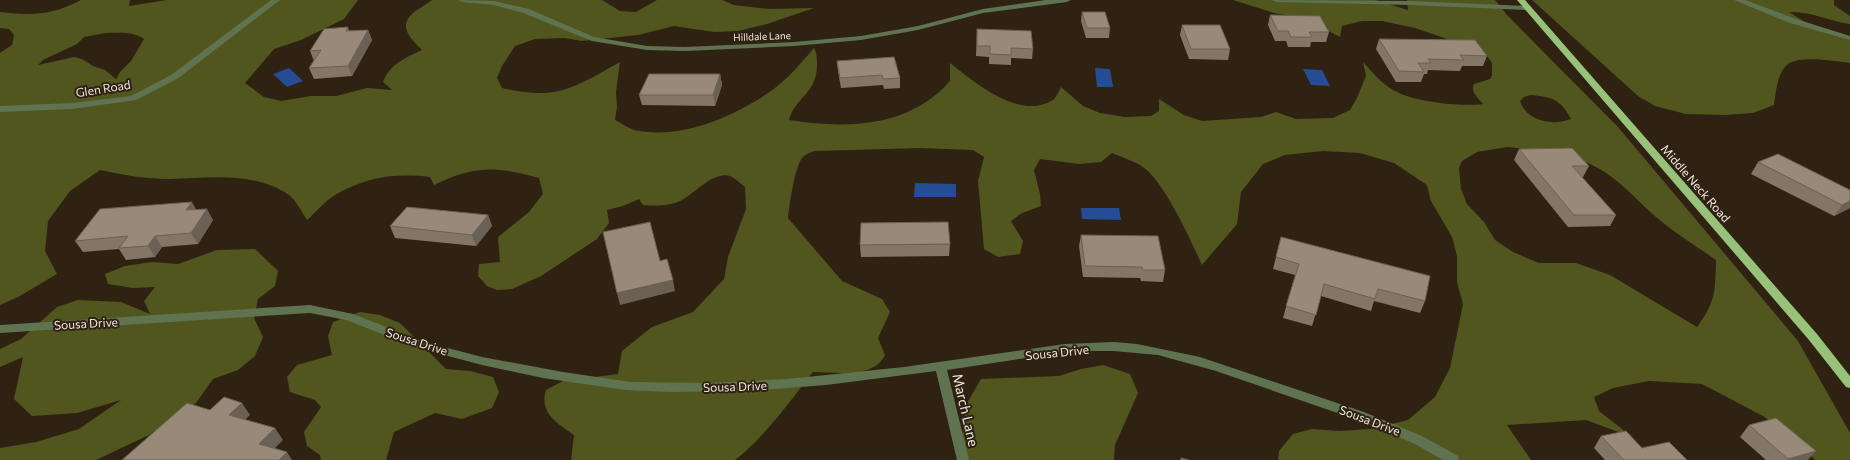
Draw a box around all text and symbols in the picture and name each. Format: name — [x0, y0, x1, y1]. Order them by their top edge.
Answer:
street label: Hilldale Lane — [733, 29, 791, 43]
street label: Glen Road — [75, 77, 132, 99]
street label: Middle Neck Road — [1658, 141, 1734, 225]
street label: Sousa Drive — [54, 314, 118, 332]
street label: Sousa Drive — [384, 324, 450, 358]
street label: Sousa Drive — [1024, 342, 1090, 362]
street label: March Lane — [949, 372, 983, 448]
street label: Sousa Drive — [703, 378, 767, 394]
street label: Sousa Drive — [1338, 402, 1402, 438]

